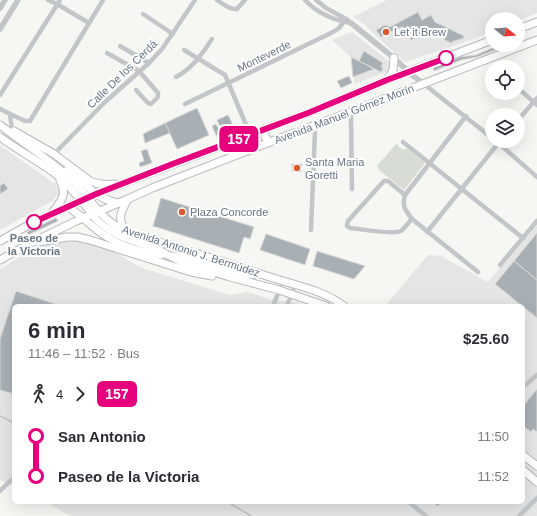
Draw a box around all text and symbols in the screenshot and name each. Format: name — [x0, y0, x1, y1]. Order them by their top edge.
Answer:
north arrow — [485, 12, 525, 52]
map controls — [485, 12, 525, 148]
place label: Let it Brew — [394, 26, 446, 38]
marker: Let it Brew — [381, 27, 391, 37]
street label: Calle De los Cerdá — [85, 37, 160, 110]
street label: Monteverde — [235, 38, 293, 74]
unlabelled marker — [438, 50, 454, 66]
button: locate — [485, 60, 525, 100]
street label: Avenida Manuel Gómez Morín — [273, 82, 415, 146]
button: layers — [485, 108, 525, 148]
line badge: 157 — [216, 126, 262, 152]
text: 157 — [227, 131, 251, 147]
place label: Santa Maria Goretti — [305, 156, 365, 181]
marker: Santa Maria Goretti — [292, 163, 302, 173]
place label: Plaza Concorde — [190, 206, 268, 218]
marker: Plaza Concorde — [177, 207, 187, 217]
marker: Paseo de la Victoria — [26, 214, 42, 230]
street label: Avenida Antonio J. Bermúdez — [121, 223, 261, 279]
place label: Paseo de la Victoria — [8, 232, 61, 257]
text: 6 min — [28, 318, 85, 343]
text: $25.60 — [463, 330, 509, 347]
text: 11:46 – 11:52 · Bus — [28, 346, 140, 361]
icon: walk — [28, 383, 50, 405]
icon: forward — [69, 383, 91, 405]
text: 157 — [105, 386, 129, 402]
text: 4 — [56, 387, 63, 402]
text: San Antonio — [58, 428, 146, 445]
text: 11:50 — [477, 429, 509, 444]
text: Paseo de la Victoria — [58, 468, 199, 485]
text: 11:52 — [477, 469, 509, 484]

